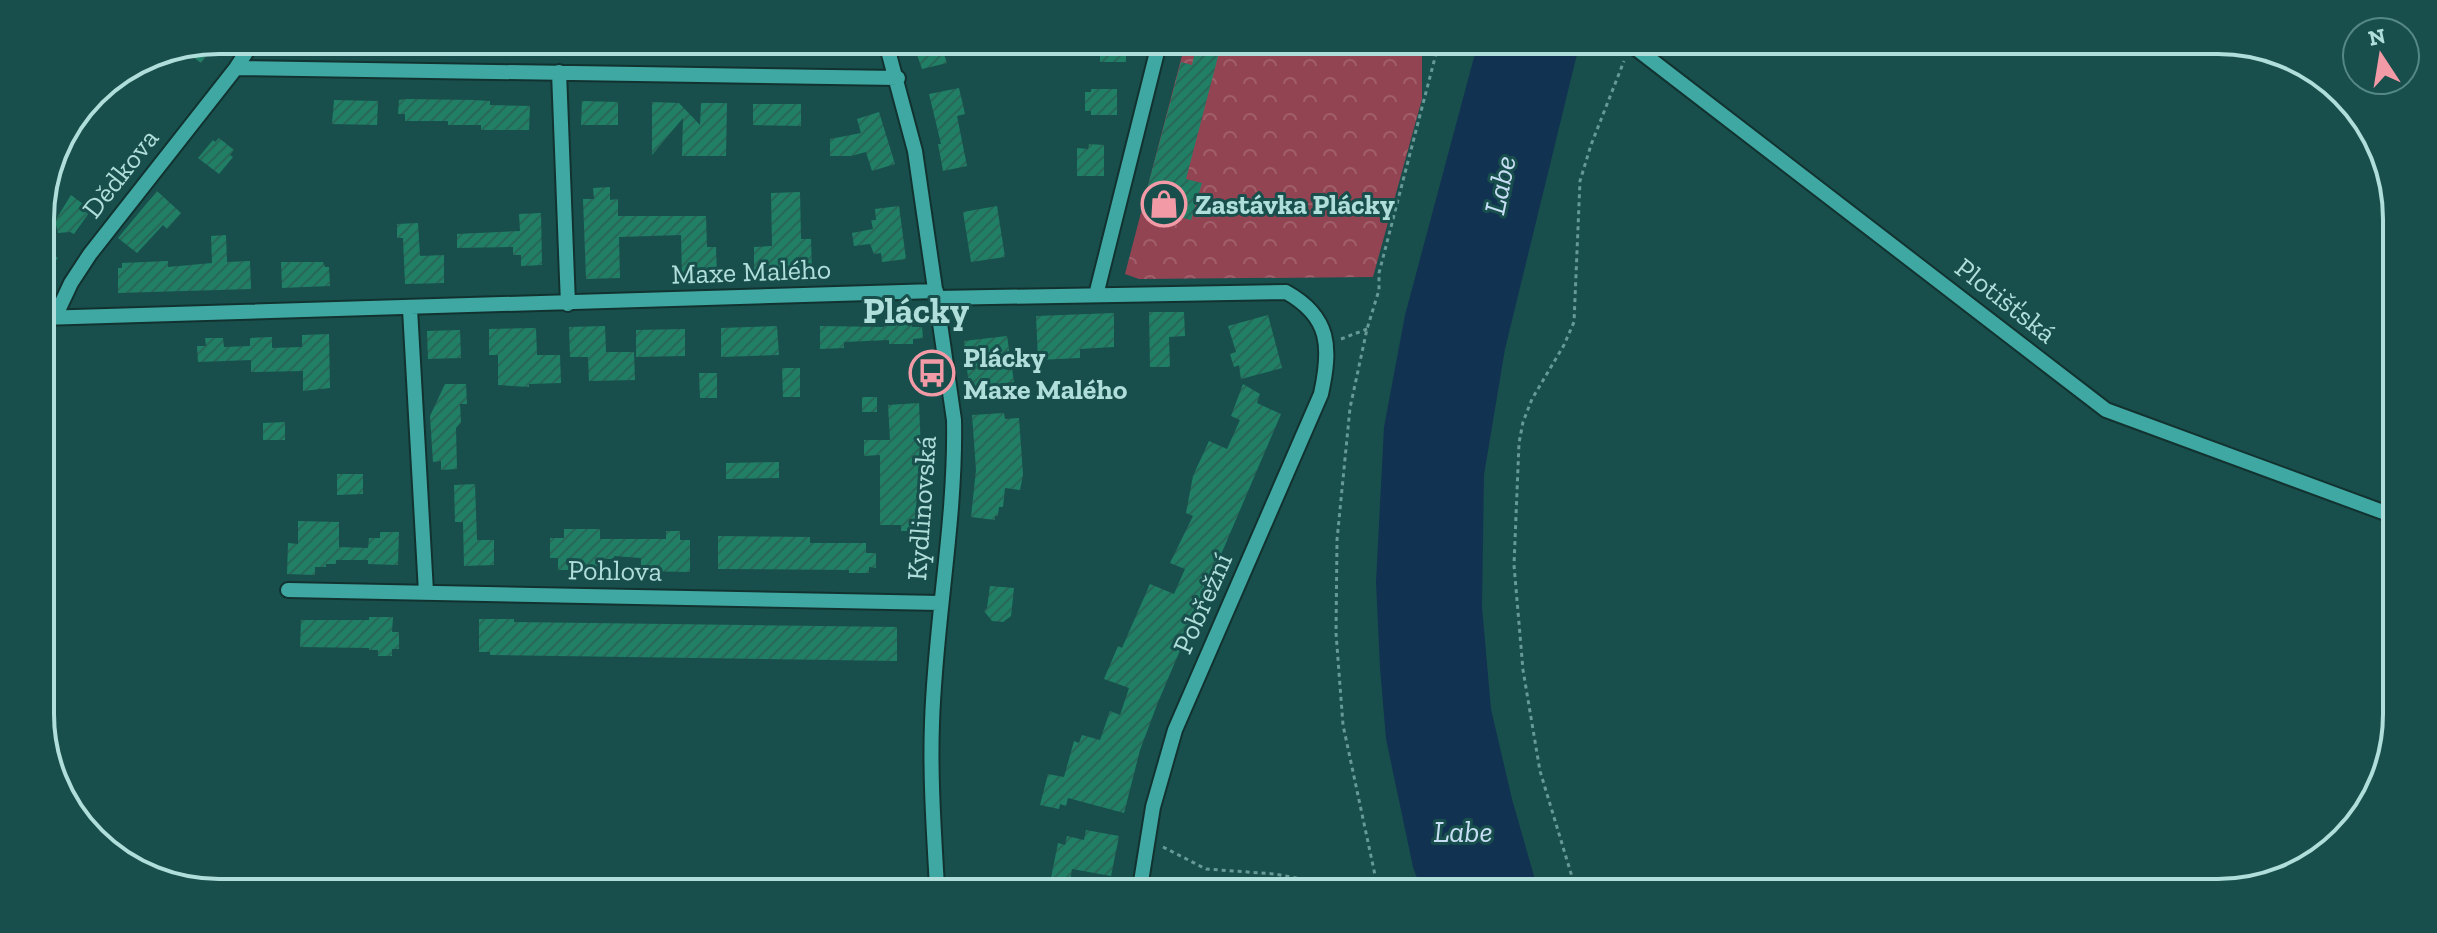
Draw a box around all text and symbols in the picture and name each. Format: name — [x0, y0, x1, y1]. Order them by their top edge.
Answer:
north arrow — [2341, 16, 2421, 96]
text: N — [2366, 22, 2388, 52]
street label: Dědkova — [75, 122, 166, 224]
water label: Labe — [1476, 152, 1524, 218]
shop icon: Zastávka Plácky — [1140, 180, 1188, 228]
place label: Zastávka Plácky — [1195, 188, 1395, 221]
street label: Plotišťská — [1949, 251, 2063, 350]
street label: Maxe Malého — [671, 252, 832, 291]
district label: Plácky — [863, 289, 969, 332]
place label: Plácky Maxe Malého — [963, 341, 1128, 406]
bus stop icon: Plácky Maxe Malého — [908, 349, 956, 397]
street label: Kydlinovská — [900, 434, 943, 582]
street label: Pobřežní — [1166, 548, 1239, 659]
street label: Pohlova — [567, 553, 663, 588]
water label: Labe — [1433, 814, 1493, 850]

